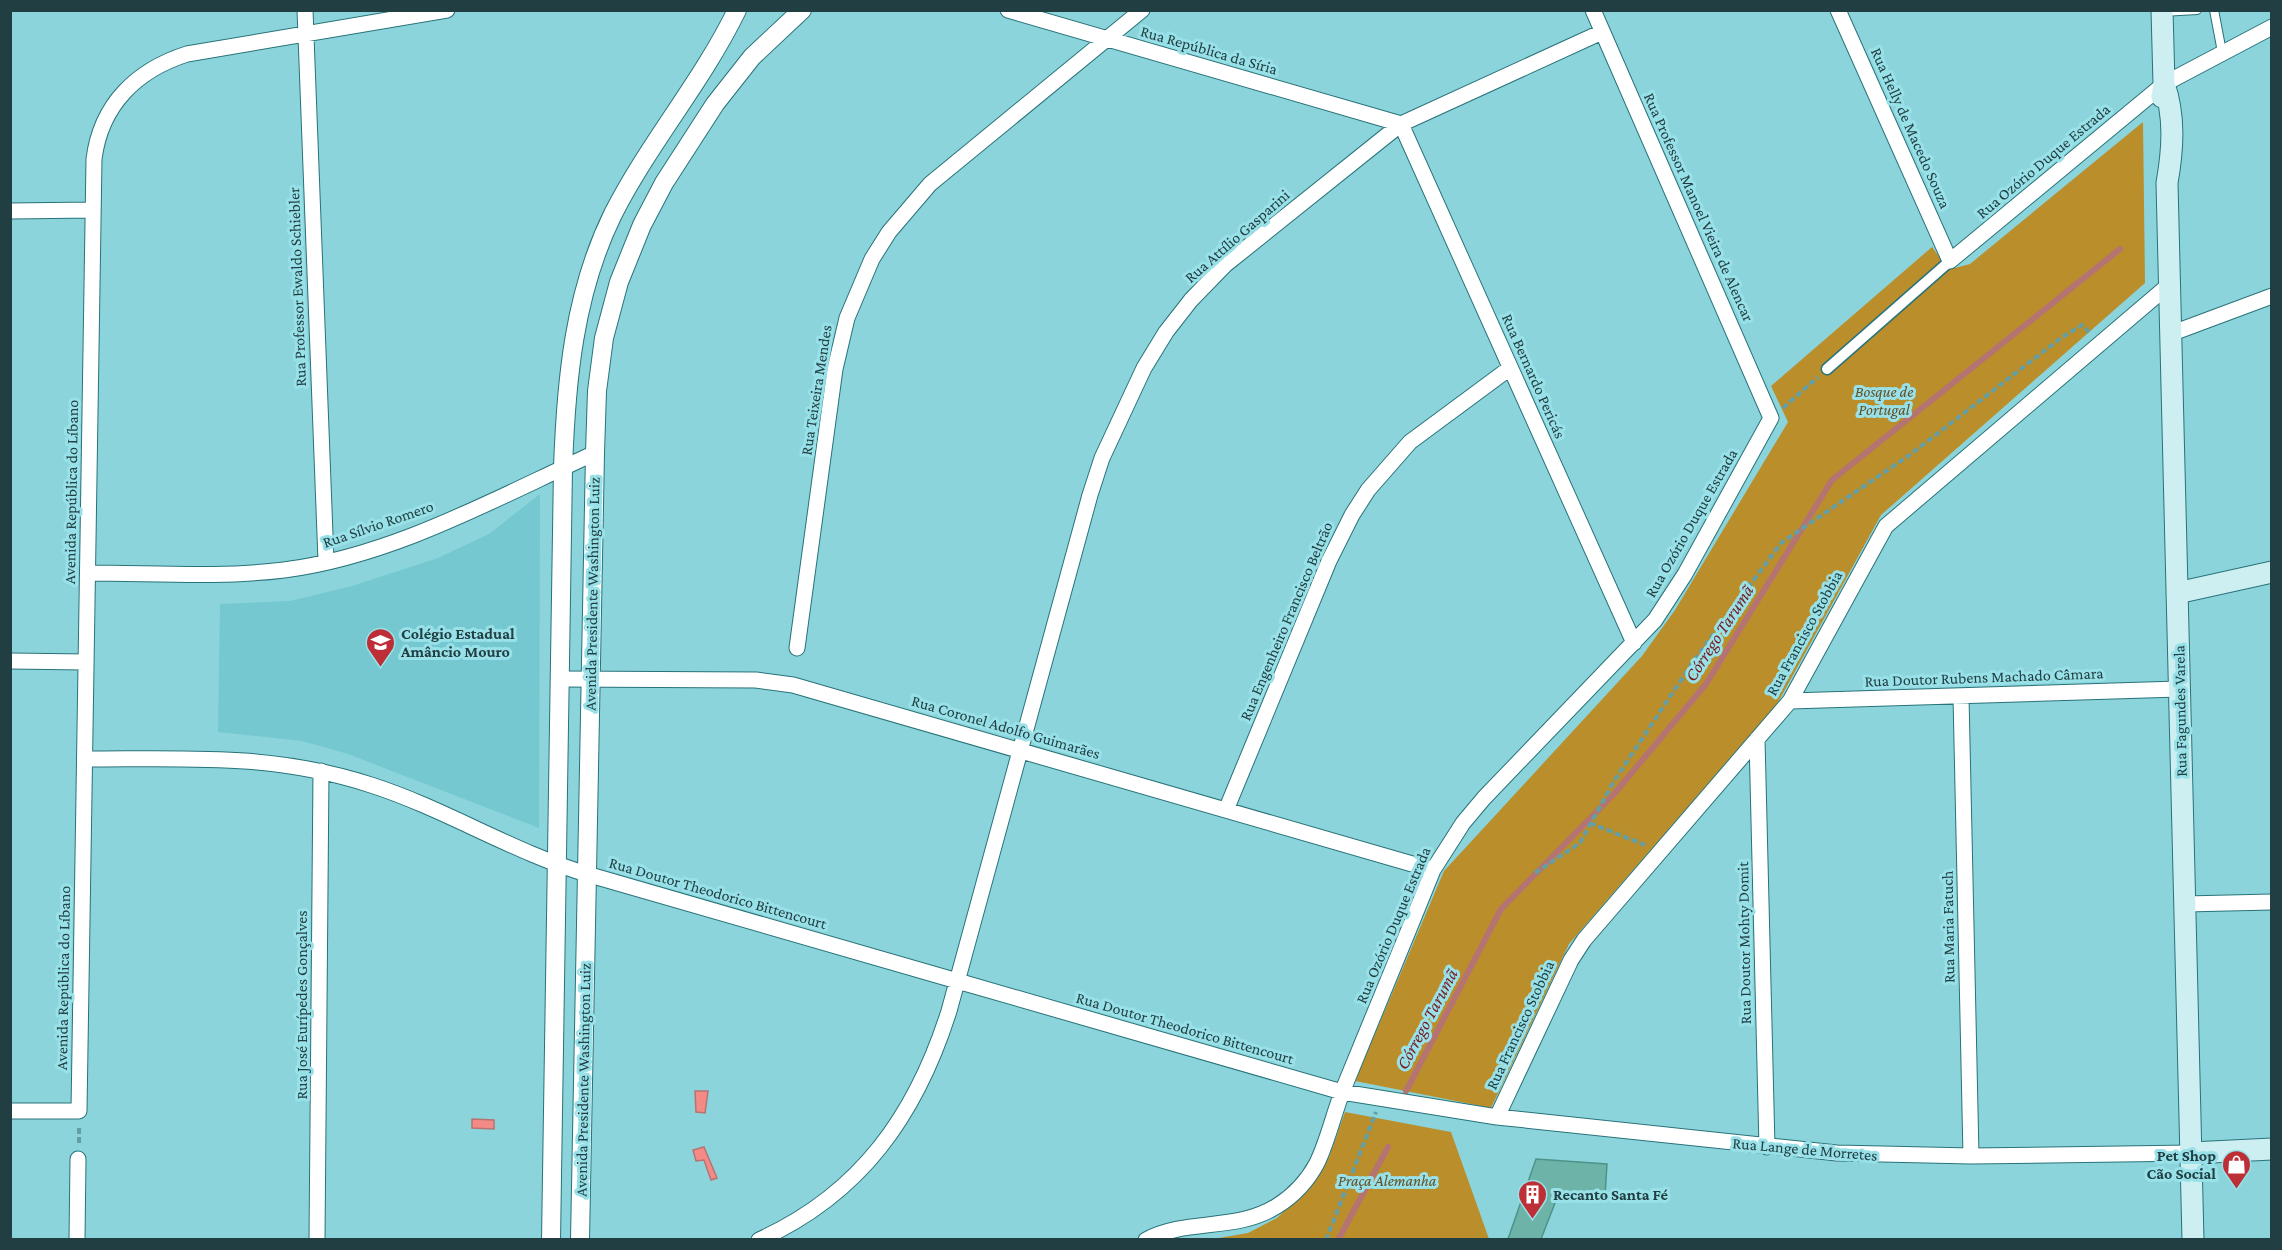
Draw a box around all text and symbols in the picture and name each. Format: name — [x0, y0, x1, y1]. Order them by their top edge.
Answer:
street label: Rua República da Síria — [1138, 22, 1280, 79]
street label: Rua Helly de Macedo Souza — [1867, 45, 1954, 212]
street label: Rua Professor Manoel Vieira de Alencar — [1641, 90, 1757, 324]
street label: Rua Ozório Duque Estrada — [1973, 100, 2114, 222]
street label: Rua Attílio Gasparini — [1181, 186, 1293, 287]
street label: Rua Professor Ewaldo Schiebler — [285, 187, 309, 387]
street label: Rua Bernardo Pericás — [1499, 311, 1569, 441]
street label: Rua Teixeira Mendes — [797, 324, 835, 456]
park label: Bosque de Portugal — [1855, 383, 1913, 419]
street label: Avenida República do Líbano — [61, 400, 82, 584]
street label: Rua Ozório Duque Estrada — [1642, 445, 1742, 601]
street label: Avenida Presidente Washington Luiz — [581, 477, 604, 711]
street label: Rua Sílvio Romero — [321, 497, 436, 551]
street label: Rua Engenheiro Francisco Beltrão — [1236, 519, 1337, 723]
street label: Rua Francisco Stobbia — [1763, 567, 1846, 698]
water label: Córrego Tarumã — [1680, 581, 1758, 685]
place label: Colégio Estadual Amâncio Mouro — [400, 625, 515, 660]
school or university icon: Colégio Estadual Amâncio Mouro — [364, 626, 396, 668]
street label: Rua Fagundes Varela — [2170, 644, 2191, 777]
street label: Rua Doutor Rubens Machado Câmara — [1864, 664, 2104, 690]
street label: Rua Coronel Adolfo Guimarães — [910, 692, 1102, 762]
street label: Rua Ozório Duque Estrada — [1352, 844, 1435, 1006]
street label: Rua Doutor Theodorico Bittencourt — [607, 854, 829, 932]
street label: Rua Doutor Mohty Domit — [1734, 861, 1755, 1025]
street label: Rua Maria Fatuch — [1939, 870, 1957, 983]
street label: Avenida República do Líbano — [53, 886, 74, 1070]
street label: Rua José Eurípedes Gonçalves — [293, 910, 311, 1100]
street label: Rua Francisco Stobbia — [1483, 957, 1558, 1092]
street label: Avenida Presidente Washington Luiz — [572, 963, 595, 1197]
water label: Córrego Tarumã — [1392, 965, 1462, 1073]
street label: Rua Doutor Theodorico Bittencourt — [1074, 989, 1296, 1067]
street label: Rua Lange de Morretes — [1732, 1134, 1878, 1165]
place label: Pet Shop Cão Social — [2147, 1147, 2216, 1182]
shop icon: Pet Shop Cão Social — [2221, 1148, 2253, 1190]
park label: Praça Alemanha — [1338, 1172, 1437, 1190]
building icon: Recanto Santa Fé — [1516, 1178, 1548, 1220]
place label: Recanto Santa Fé — [1553, 1186, 1669, 1203]

